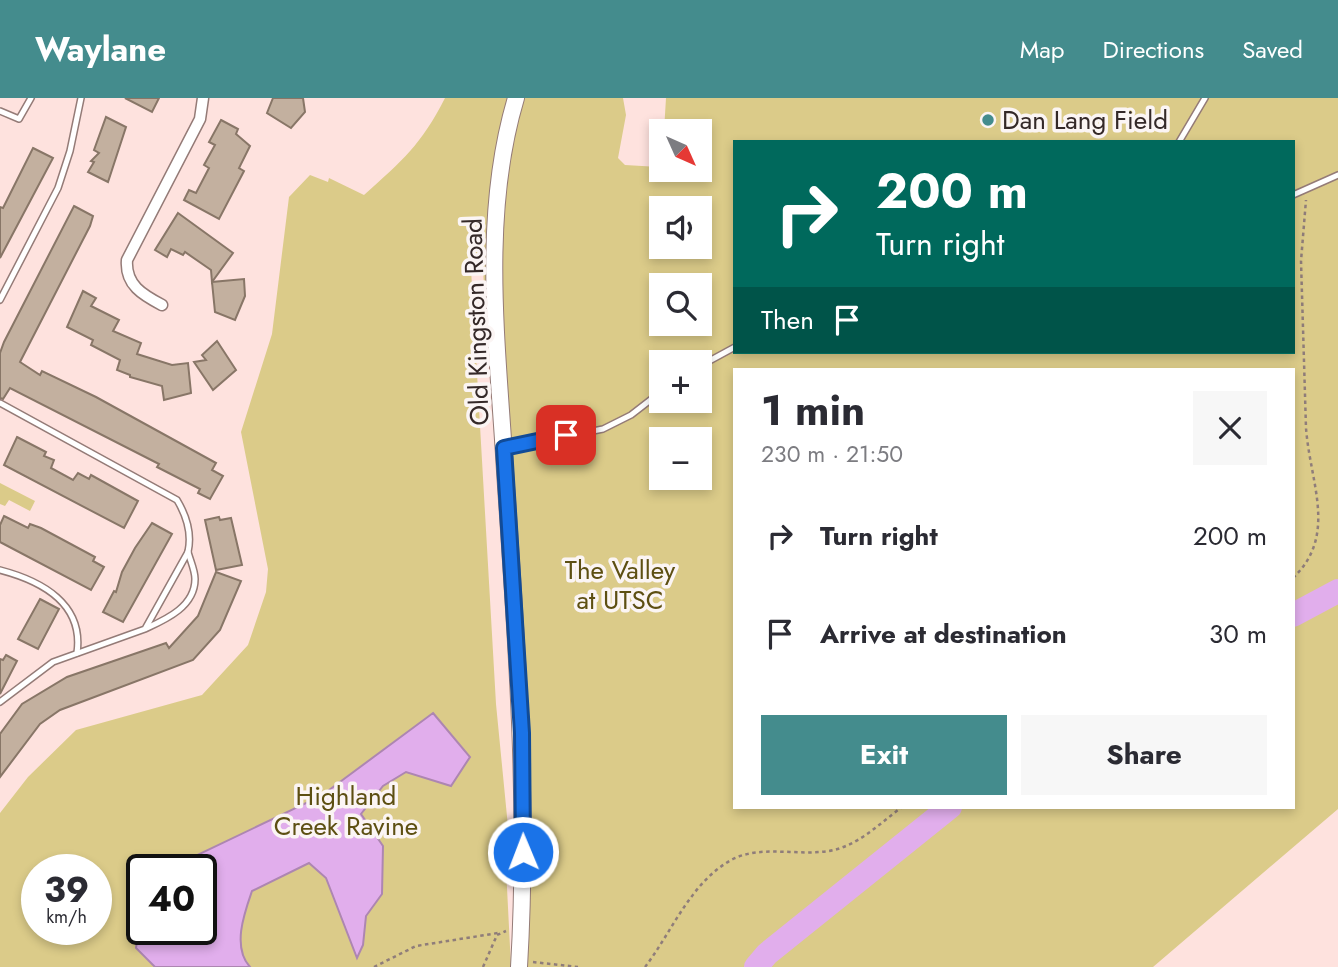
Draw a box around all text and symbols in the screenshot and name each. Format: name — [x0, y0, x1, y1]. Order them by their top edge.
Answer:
text: Waylane — [35, 26, 166, 73]
text: Map — [1020, 32, 1065, 67]
text: Directions — [1103, 32, 1204, 67]
text: Saved — [1242, 32, 1303, 67]
place label: Dan Lang Field — [1002, 101, 1168, 139]
marker: Dan Lang Field — [980, 112, 996, 128]
north arrow — [649, 119, 712, 182]
map controls — [649, 119, 712, 490]
text: 200 m — [876, 156, 1028, 226]
icon: right — [761, 168, 852, 259]
button: sound — [649, 196, 712, 259]
street label: Old Kingston Road — [453, 218, 499, 426]
text: Turn right — [876, 221, 1005, 267]
button: search — [649, 273, 712, 336]
text: Then — [761, 301, 814, 339]
icon: arrive — [828, 301, 866, 339]
button: + — [649, 350, 712, 413]
text: 1 min — [761, 380, 865, 441]
button: close — [1193, 391, 1267, 465]
pin — [536, 405, 596, 465]
icon: arrive — [547, 416, 585, 454]
button: − — [649, 427, 712, 490]
text: 230 m · 21:50 — [761, 437, 903, 471]
icon: right — [761, 517, 799, 555]
text: Turn right — [820, 517, 938, 555]
text: 200 m — [1193, 517, 1267, 555]
park label: The Valley at UTSC — [565, 551, 676, 619]
icon: arrive — [761, 615, 799, 653]
text: Arrive at destination — [820, 615, 1067, 653]
text: 30 m — [1209, 615, 1267, 653]
button: Exit — [761, 715, 1007, 795]
button: Share — [1021, 715, 1267, 795]
park label: Highland Creek Ravine — [274, 777, 418, 845]
position arrow — [486, 815, 560, 889]
speed limit sign: 40 — [126, 854, 217, 945]
text: 39 — [44, 865, 89, 915]
text: km/h — [46, 904, 87, 930]

